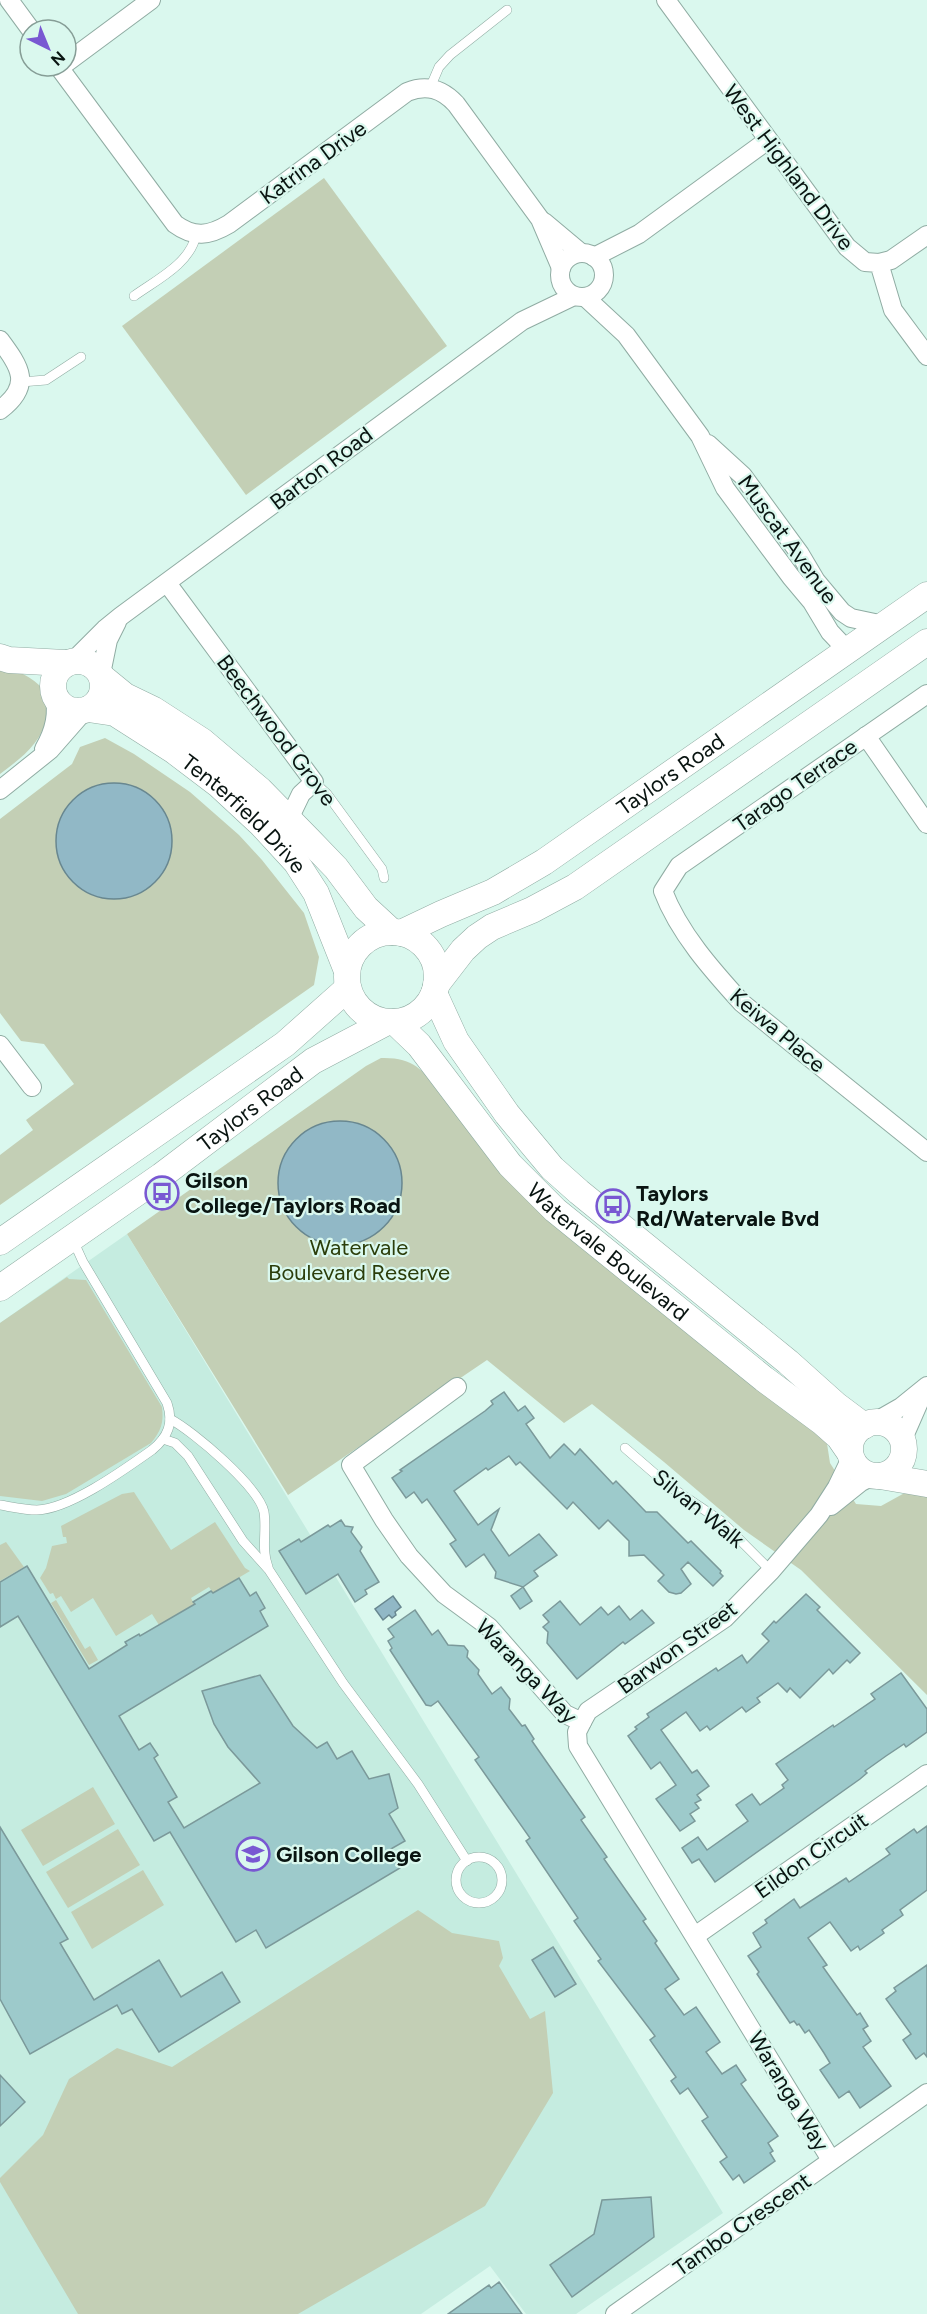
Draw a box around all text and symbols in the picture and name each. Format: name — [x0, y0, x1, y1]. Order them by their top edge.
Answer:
north arrow — [18, 18, 78, 78]
text: N — [47, 47, 69, 70]
street label: West Highland Drive — [717, 79, 860, 256]
street label: Katrina Drive — [255, 115, 372, 210]
street label: Barton Road — [265, 421, 378, 516]
street label: Muscat Avenue — [732, 470, 843, 609]
street label: Beechwood Grove — [211, 649, 342, 811]
street label: Taylors Road — [612, 728, 730, 821]
street label: Tarago Terrace — [728, 733, 862, 838]
street label: Tenterfield Drive — [176, 749, 312, 878]
street label: Keiwa Place — [724, 983, 831, 1078]
street label: Taylors Road — [193, 1060, 308, 1157]
place label: Gilson College/Taylors Road — [185, 1167, 401, 1219]
bus stop icon: Gilson College/Taylors Road — [144, 1175, 180, 1211]
street label: Watervale Boulevard — [522, 1177, 694, 1327]
place label: Taylors Rd/Watervale Bvd — [636, 1180, 819, 1232]
bus stop icon: Taylors Rd/Watervale Bvd — [595, 1188, 631, 1224]
park label: Watervale Boulevard Reserve — [268, 1234, 450, 1286]
street label: Silvan Walk — [647, 1463, 750, 1554]
street label: Barwon Street — [612, 1595, 742, 1700]
street label: Waranga Way — [470, 1613, 583, 1730]
street label: Eildon Circuit — [749, 1806, 873, 1904]
school or university icon: Gilson College — [235, 1836, 271, 1872]
place label: Gilson College — [276, 1841, 421, 1868]
street label: Waranga Way — [742, 2027, 835, 2156]
street label: Tambo Crescent — [668, 2167, 816, 2282]

